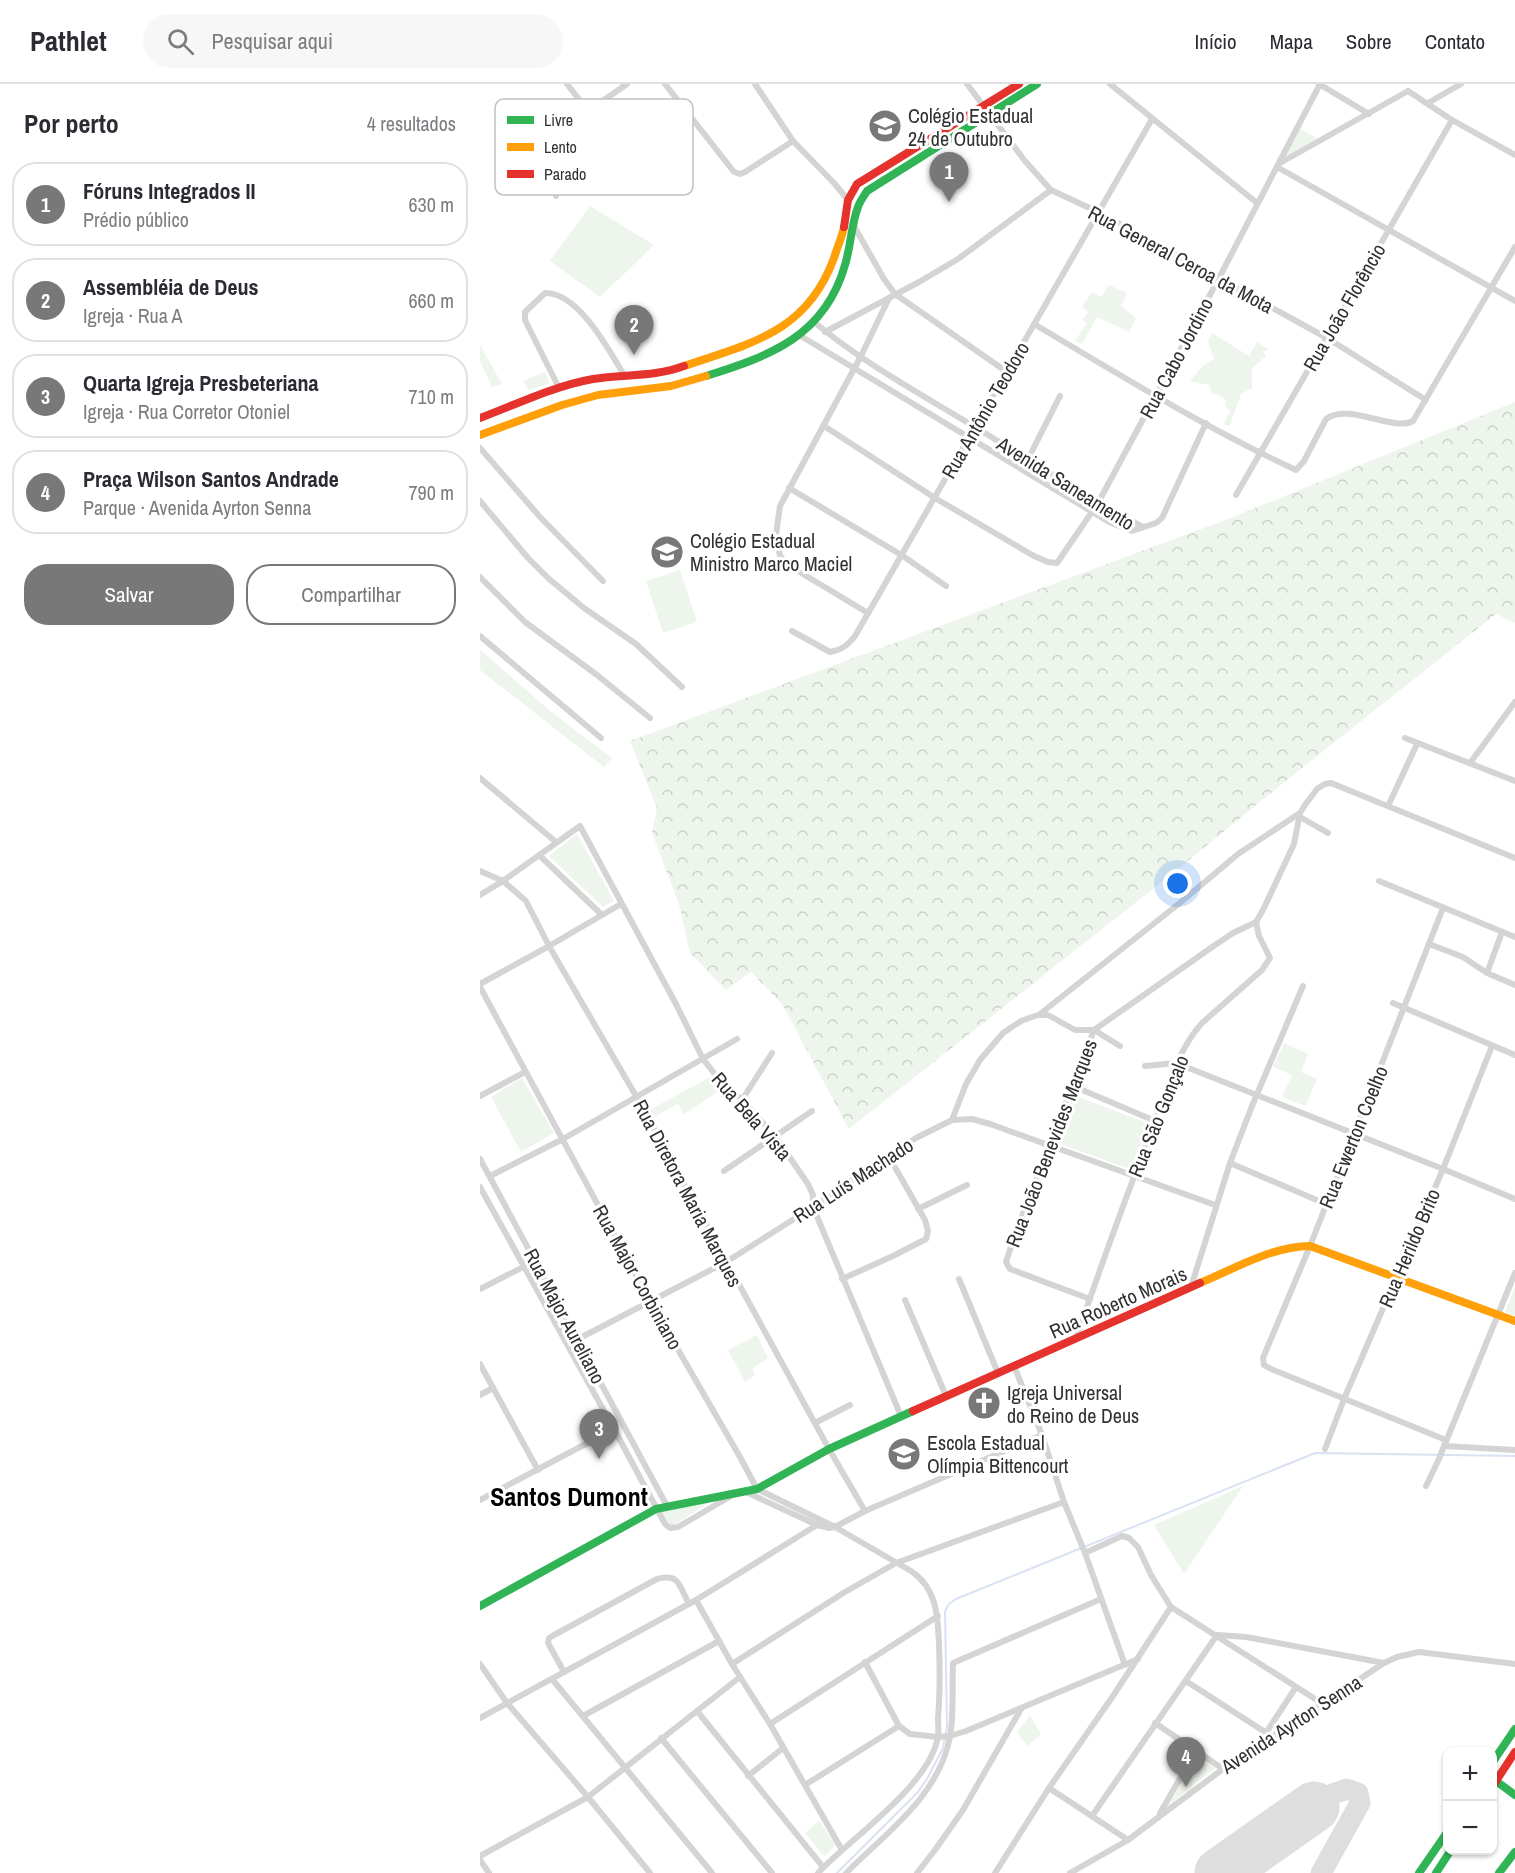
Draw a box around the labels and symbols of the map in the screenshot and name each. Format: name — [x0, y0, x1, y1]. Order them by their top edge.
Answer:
legend — [495, 99, 693, 195]
place label: Colégio Estadual 24 de Outubro — [908, 102, 1033, 152]
school or university icon: Colégio Estadual 24 de Outubro — [867, 108, 903, 144]
text: Livre — [544, 109, 573, 131]
text: Lento — [544, 136, 577, 158]
pin: 1 — [930, 152, 968, 202]
text: Parado — [544, 163, 586, 185]
street label: Rua General Ceroa da Mota — [1084, 199, 1278, 319]
street label: Rua João Florêncio — [1297, 238, 1391, 376]
street label: Rua Cabo Jordino — [1133, 293, 1219, 423]
pin: 2 — [614, 306, 654, 355]
street label: Rua Antônio Teodoro — [935, 337, 1035, 483]
street label: Avenida Saneamento — [991, 429, 1140, 536]
place label: Colégio Estadual Ministro Marco Maciel — [690, 527, 852, 577]
school or university icon: Colégio Estadual Ministro Marco Maciel — [649, 534, 685, 570]
your location — [1163, 869, 1192, 898]
street label: Rua João Benevides Marques — [999, 1035, 1103, 1251]
street label: Rua São Gonçalo — [1121, 1051, 1195, 1181]
street label: Rua Ewerton Coelho — [1312, 1062, 1394, 1212]
street label: Rua Bela Vista — [706, 1066, 798, 1166]
street label: Rua Diretora Maria Marques — [627, 1095, 749, 1291]
street label: Rua Luís Machado — [788, 1131, 918, 1229]
street label: Rua Herildo Brito — [1372, 1184, 1446, 1312]
street label: Rua Major Corbiniano — [587, 1200, 689, 1354]
street label: Rua Major Aureliano — [518, 1244, 612, 1388]
street label: Rua Roberto Morais — [1045, 1260, 1191, 1344]
place label: Igreja Universal do Reino de Deus — [1007, 1379, 1139, 1429]
church icon: Igreja Universal do Reino de Deus — [966, 1385, 1002, 1421]
pin: 3 — [580, 1410, 618, 1459]
place label: Escola Estadual Olímpia Bittencourt — [927, 1429, 1069, 1479]
school or university icon: Escola Estadual Olímpia Bittencourt — [886, 1436, 922, 1472]
district label: Santos Dumont — [490, 1479, 648, 1514]
street label: Avenida Ayrton Senna — [1215, 1668, 1367, 1780]
pin: 4 — [1166, 1738, 1206, 1787]

